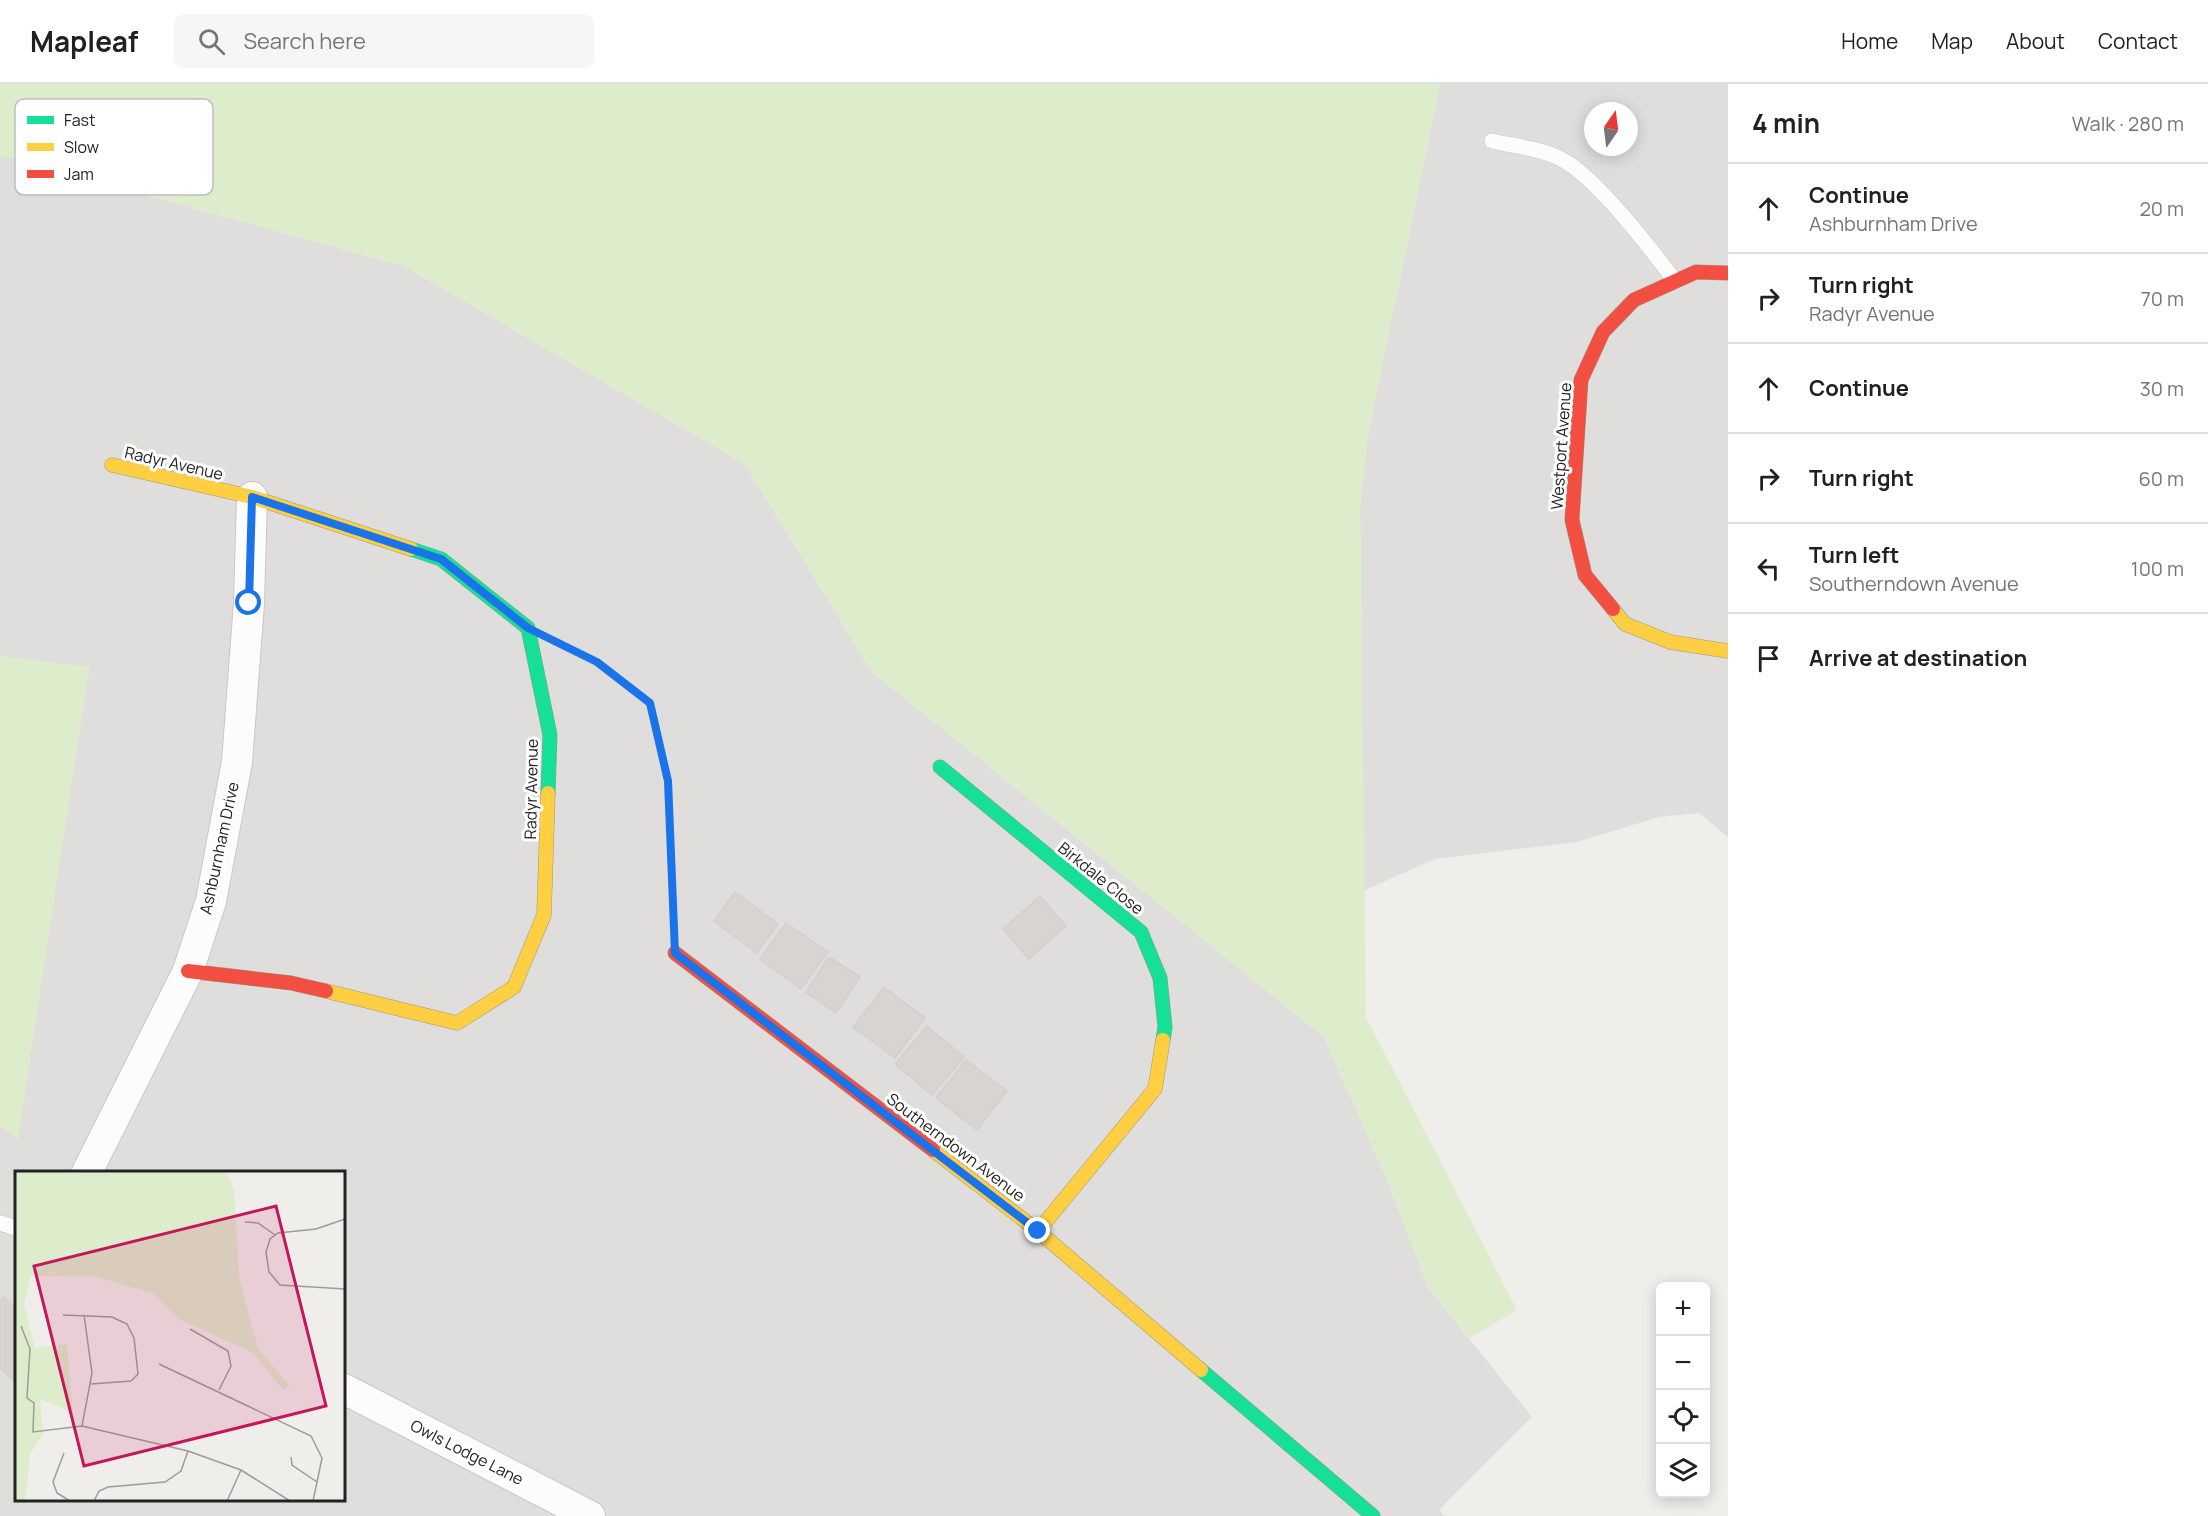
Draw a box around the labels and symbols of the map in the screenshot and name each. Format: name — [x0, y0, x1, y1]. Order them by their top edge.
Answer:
legend — [15, 99, 213, 195]
north arrow — [1584, 102, 1638, 156]
text: Fast — [64, 109, 95, 131]
text: Slow — [64, 136, 99, 158]
text: Jam — [64, 163, 94, 185]
street label: Westport Avenue — [1546, 382, 1576, 510]
street label: Radyr Avenue — [122, 441, 226, 485]
route start — [235, 589, 261, 615]
street label: Radyr Avenue — [519, 738, 543, 840]
street label: Ashburnham Drive — [194, 780, 244, 916]
street label: Birkdale Close — [1054, 837, 1148, 919]
street label: Southerndown Avenue — [882, 1088, 1030, 1206]
inset map — [15, 1171, 345, 1501]
route end — [1024, 1217, 1050, 1243]
street label: Owls Lodge Lane — [407, 1414, 527, 1490]

